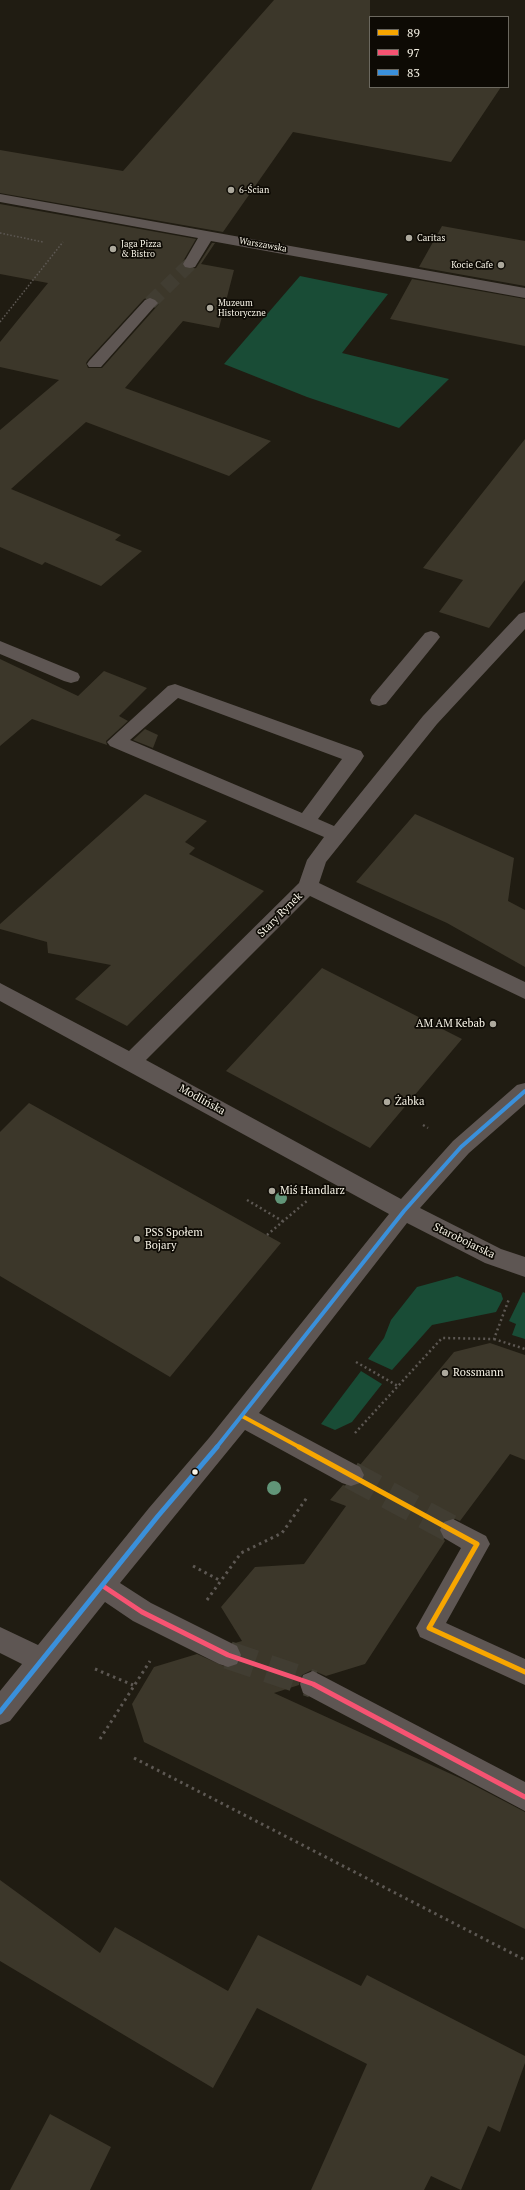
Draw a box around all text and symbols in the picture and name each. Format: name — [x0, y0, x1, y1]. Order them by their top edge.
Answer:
legend — [369, 16, 509, 88]
text: 89 — [407, 25, 420, 40]
text: 97 — [407, 45, 420, 60]
text: 83 — [407, 65, 420, 80]
marker: 6-Ścian — [226, 185, 236, 195]
place label: 6-Ścian — [239, 185, 269, 195]
marker: Caritas — [404, 233, 414, 243]
place label: Caritas — [417, 233, 445, 243]
street label: Warszawska — [238, 235, 288, 255]
place label: Jaga Pizza & Bistro — [121, 239, 161, 260]
marker: Jaga Pizza & Bistro — [108, 244, 118, 254]
place label: Kocie Cafe — [451, 260, 493, 270]
marker: Kocie Cafe — [496, 260, 506, 270]
place label: Muzeum Historyczne — [218, 298, 266, 319]
marker: Muzeum Historyczne — [205, 303, 215, 313]
street label: Stary Rynek — [255, 890, 305, 940]
place label: AM AM Kebab — [416, 1017, 485, 1031]
marker: AM AM Kebab — [488, 1019, 498, 1029]
street label: Modlińska — [177, 1082, 227, 1118]
place label: Żabka — [395, 1095, 424, 1109]
marker: Żabka — [382, 1097, 392, 1107]
place label: Miś Handlarz — [280, 1184, 345, 1198]
marker: Miś Handlarz — [267, 1186, 277, 1196]
street label: Starobojarska — [431, 1220, 497, 1262]
place label: PSS Społem Bojary — [145, 1226, 203, 1252]
marker: PSS Społem Bojary — [132, 1234, 142, 1244]
place label: Rossmann — [453, 1366, 504, 1380]
marker: Rossmann — [440, 1368, 450, 1378]
unlabelled marker — [190, 1467, 200, 1477]

